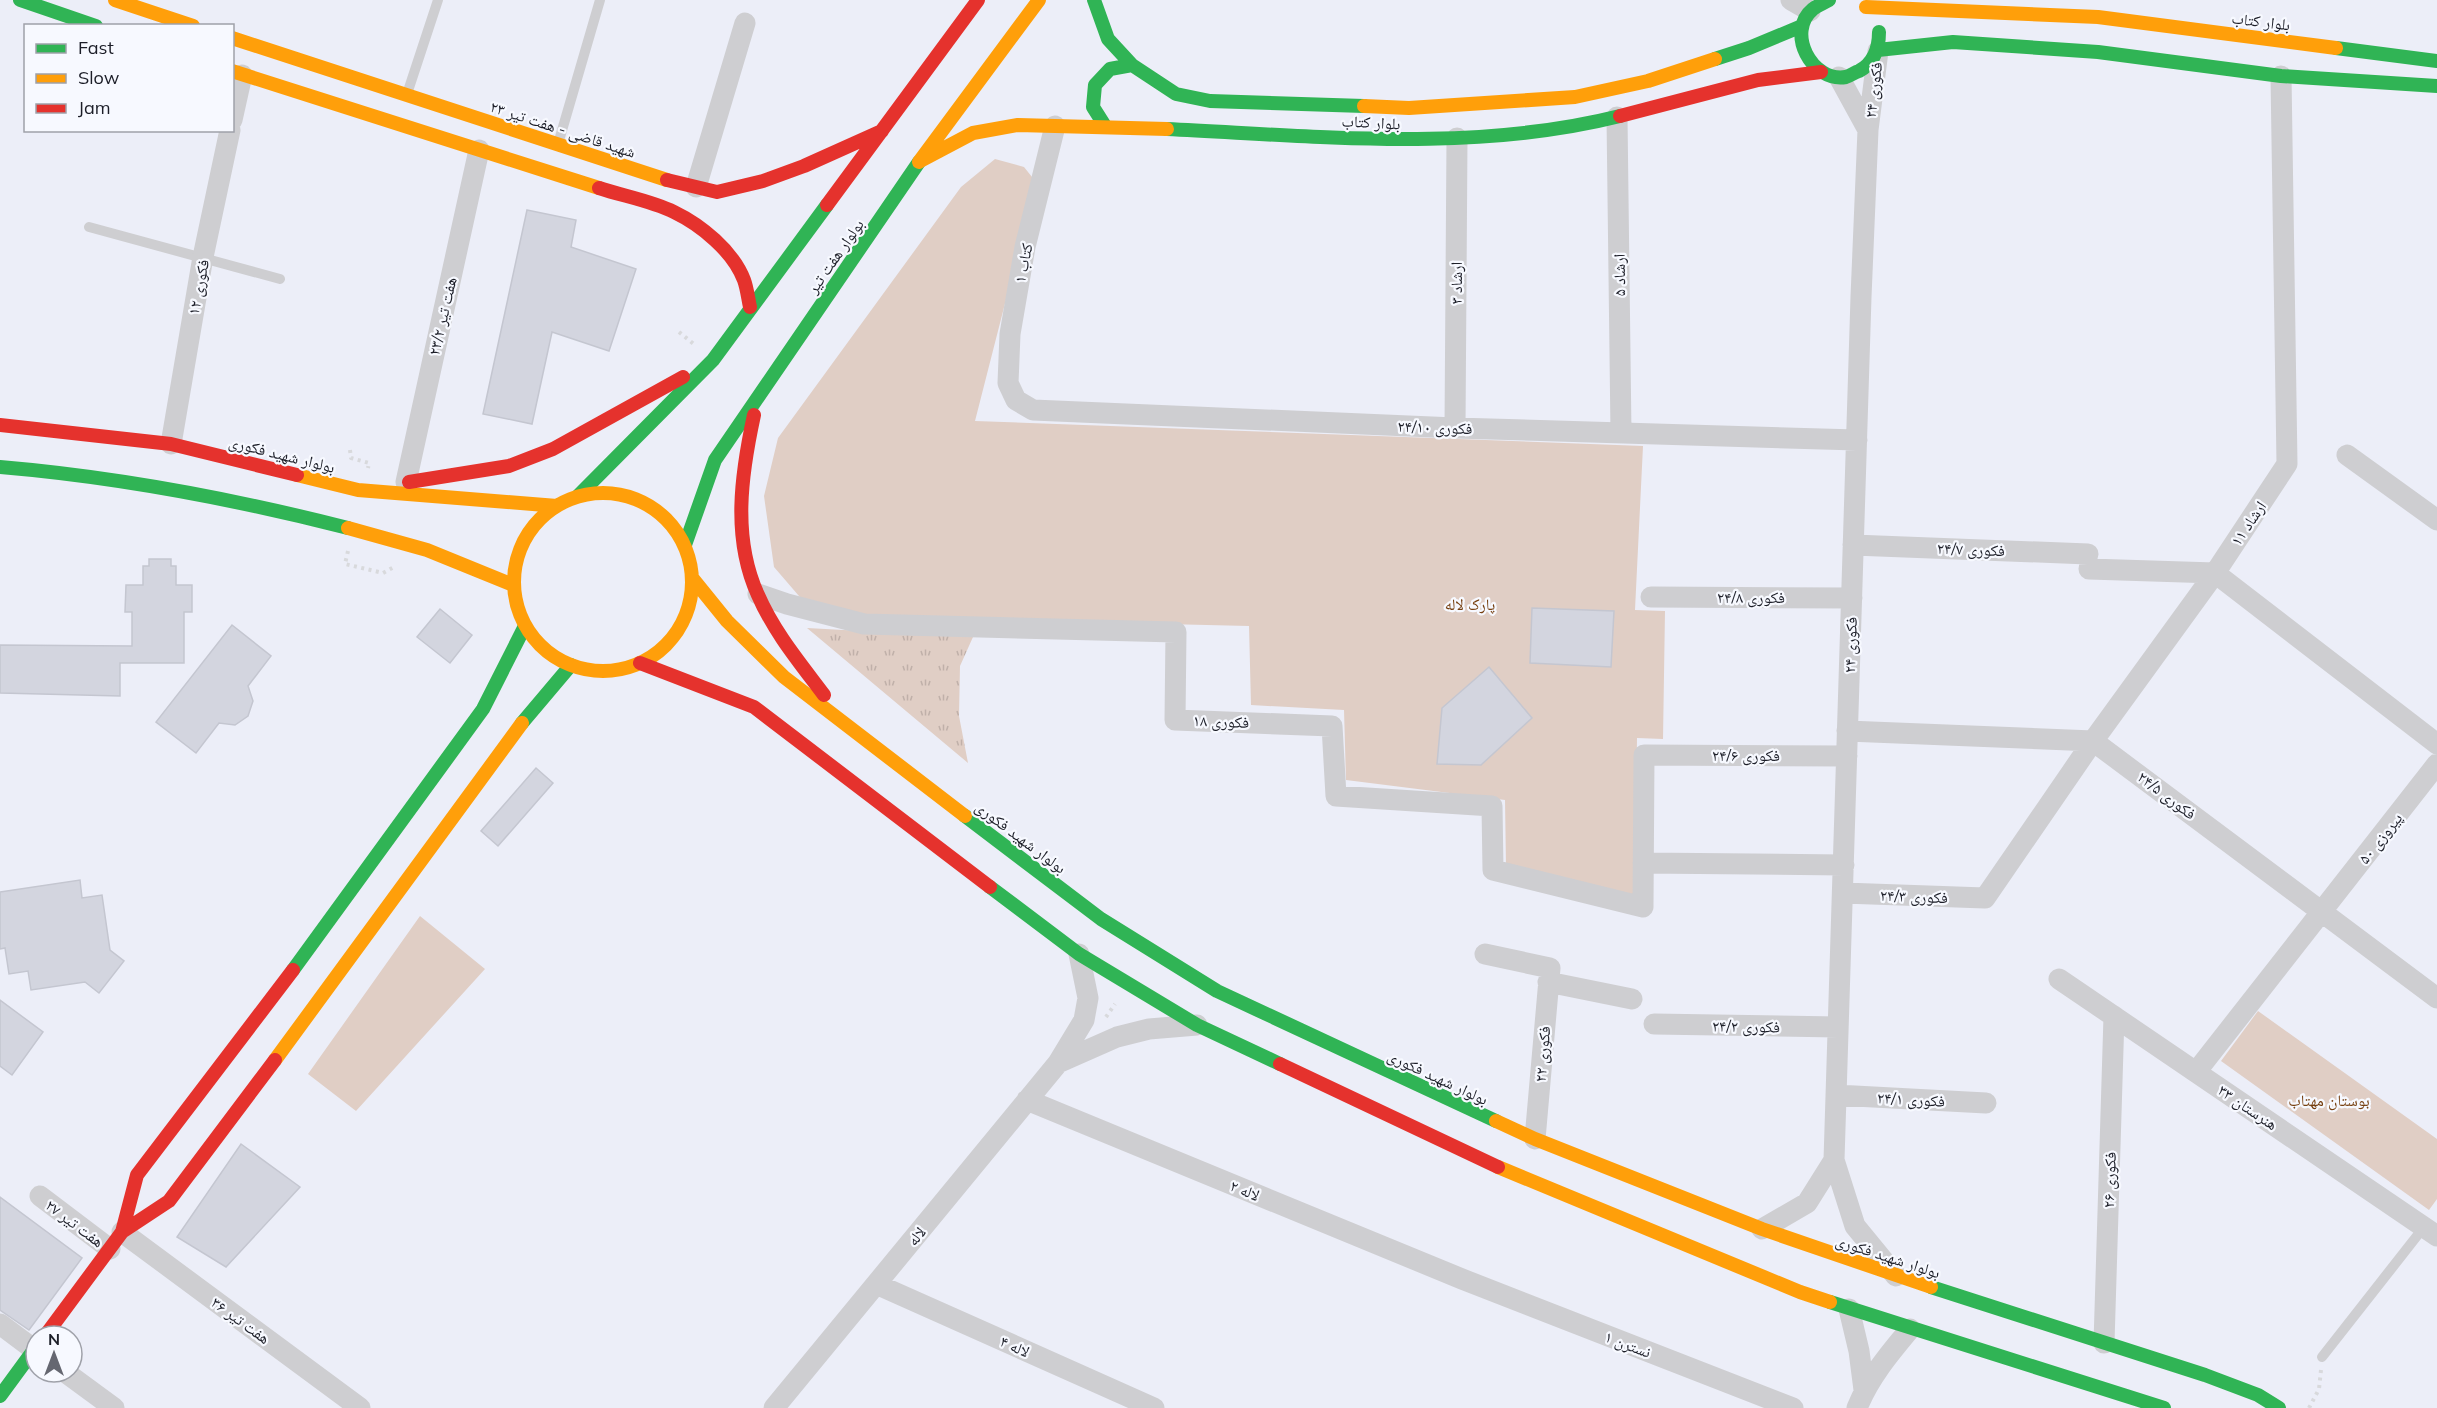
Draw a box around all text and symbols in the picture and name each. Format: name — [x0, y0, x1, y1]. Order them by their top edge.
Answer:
street label: بلوار کتاب — [2231, 7, 2291, 35]
legend — [24, 24, 234, 132]
text: Fast — [78, 36, 114, 59]
street label: فکوری ۲۴ — [1860, 61, 1887, 119]
text: Slow — [78, 66, 120, 89]
text: Jam — [78, 96, 111, 119]
street label: شهید قاضی - هفت تیر ۲۳ — [488, 96, 638, 163]
street label: بلوار کتاب — [1341, 110, 1401, 134]
street label: بولوار هفت تیر — [802, 215, 868, 298]
street label: کتاب ۱ — [1009, 241, 1037, 285]
street label: ارشاد ۵ — [1609, 254, 1629, 296]
street label: فکوری ۱۲ — [183, 258, 214, 317]
street label: ارشاد ۳ — [1446, 262, 1466, 304]
street label: هفت تیر ۲۳/۲ — [423, 275, 461, 357]
street label: فکوری ۲۴/۱۰ — [1397, 416, 1473, 439]
street label: بولوار شهید فکوری — [227, 431, 337, 478]
street label: ارشاد ۱۱ — [2226, 497, 2270, 549]
street label: فکوری ۲۴/۷ — [1937, 538, 2005, 561]
street label: فکوری ۲۴/۸ — [1717, 587, 1785, 608]
park label: پارک لاله — [1445, 594, 1495, 614]
street label: فکوری ۲۴ — [1839, 617, 1862, 673]
street label: فکوری ١٨ — [1193, 710, 1249, 733]
street label: فکوری ۲۴/۶ — [1712, 745, 1780, 766]
street label: فکوری ۲۴/۵ — [2133, 767, 2200, 824]
street label: بولوار شهید فکوری — [971, 796, 1070, 878]
street label: پیروزی ۵۰ — [2354, 808, 2407, 868]
street label: فکوری ۲۴/۳ — [1880, 885, 1948, 908]
street label: فکوری ۲۴/۲ — [1712, 1015, 1780, 1038]
street label: فکوری ۲۲ — [1530, 1025, 1555, 1083]
street label: بولوار شهید فکوری — [1384, 1045, 1491, 1110]
street label: هنرستان ۳۳ — [2214, 1080, 2282, 1135]
street label: فکوری ۲۴/۱ — [1877, 1087, 1945, 1112]
park label: بوستان مهتاب — [2288, 1090, 2370, 1111]
street label: فکوری ۲۶ — [2098, 1152, 2121, 1208]
street label: لاله ۲ — [1227, 1175, 1263, 1205]
street label: هفت تیر ۲۷ — [42, 1195, 108, 1251]
street label: لاله — [902, 1222, 930, 1250]
street label: بولوار شهید فکوری — [1833, 1230, 1943, 1283]
street label: هفت تیر ۳۶ — [208, 1292, 274, 1348]
north arrow — [24, 1324, 84, 1384]
street label: نسترن ۱ — [1602, 1326, 1654, 1363]
text: N — [48, 1329, 60, 1349]
street label: لاله ۴ — [997, 1331, 1033, 1361]

